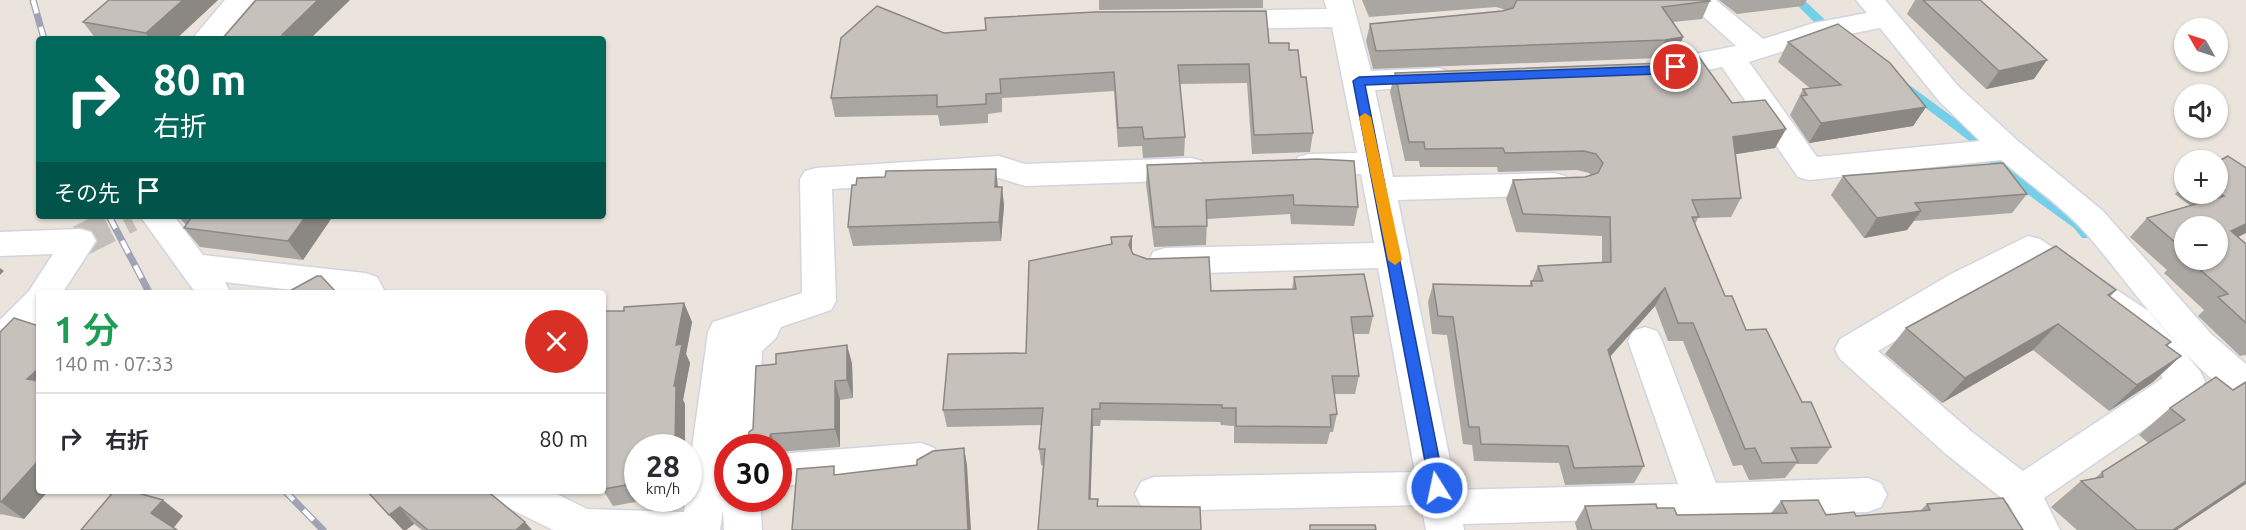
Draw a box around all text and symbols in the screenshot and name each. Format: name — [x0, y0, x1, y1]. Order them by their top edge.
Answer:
north arrow — [2174, 18, 2228, 72]
map controls — [2174, 18, 2228, 270]
pin — [1650, 41, 1701, 92]
icon: arrive — [1659, 50, 1692, 83]
text: 80 m — [153, 56, 247, 103]
icon: right — [54, 60, 132, 138]
button: sound — [2174, 84, 2228, 138]
text: 右折 — [153, 111, 207, 141]
button: + — [2174, 150, 2228, 204]
icon: arrive — [132, 174, 165, 207]
text: その先 — [54, 180, 120, 205]
button: − — [2174, 216, 2228, 270]
text: 1 分 — [54, 309, 119, 350]
button: close — [525, 310, 588, 373]
text: 140 m · 07:33 — [54, 352, 174, 375]
icon: right — [54, 422, 87, 455]
text: 80 m — [539, 426, 588, 451]
text: 右折 — [105, 427, 149, 452]
speed limit sign: 30 — [714, 434, 792, 512]
text: 28 — [646, 449, 680, 483]
position arrow — [1405, 456, 1469, 520]
text: km/h — [646, 480, 680, 497]

